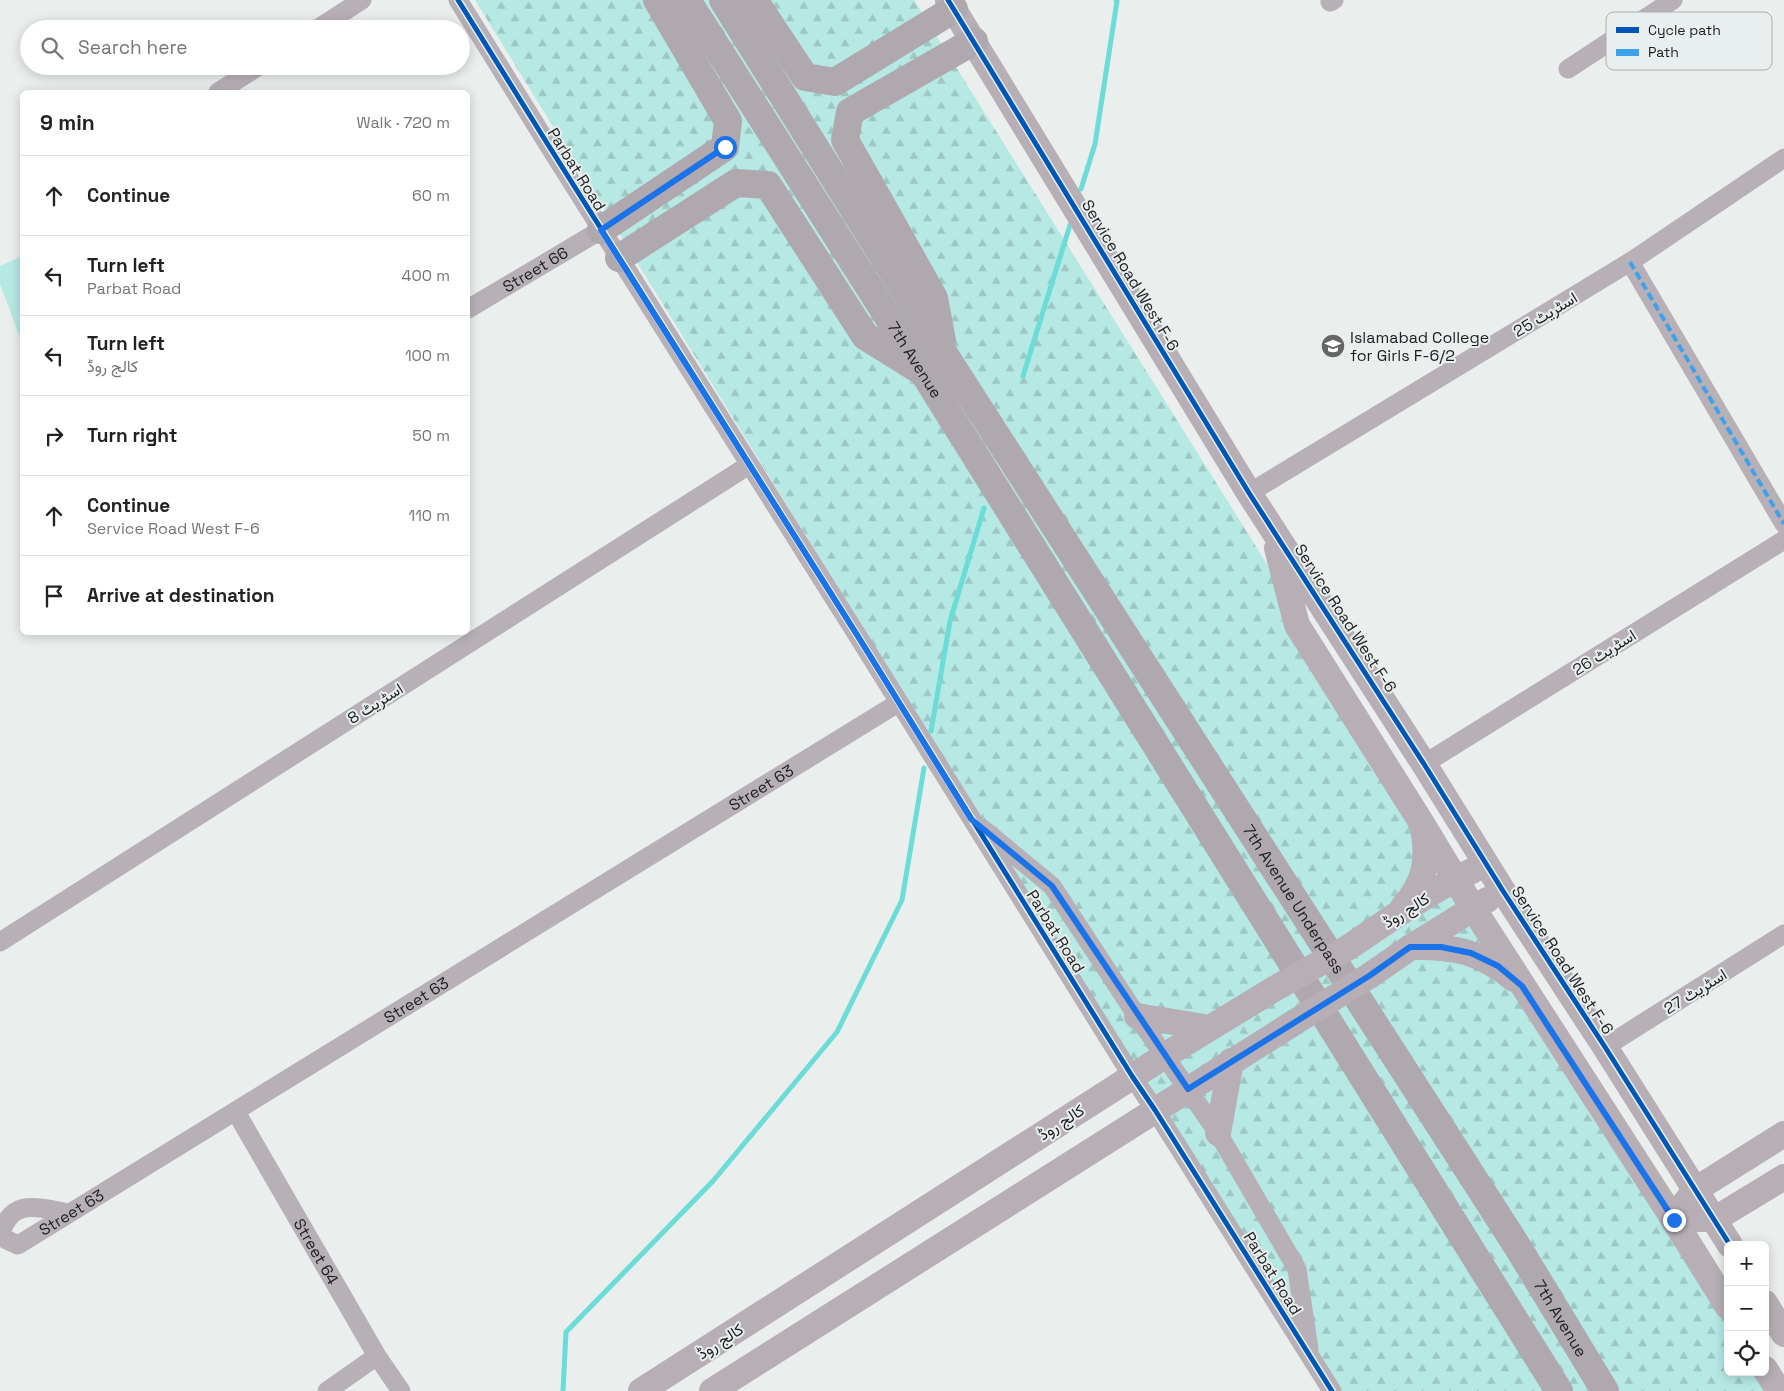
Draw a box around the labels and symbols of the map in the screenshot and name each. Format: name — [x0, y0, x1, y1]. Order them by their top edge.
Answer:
legend — [1606, 12, 1772, 70]
text: Cycle path — [1648, 21, 1721, 39]
text: Path — [1648, 43, 1679, 61]
street label: Parbat Road — [543, 124, 610, 215]
route start — [714, 136, 737, 159]
street label: Service Road West F-6 — [1077, 196, 1184, 355]
street label: Street 66 — [499, 242, 572, 297]
street label: اسٹریٹ 25 — [1509, 287, 1581, 342]
street label: 7th Avenue — [883, 318, 947, 402]
place label: Islamabad College for Girls F-6/2 — [1350, 327, 1489, 366]
school or university icon: Islamabad College for Girls F-6/2 — [1320, 333, 1346, 359]
street label: Service Road West F-6 — [1290, 540, 1401, 696]
street label: اسٹریٹ 26 — [1568, 625, 1640, 680]
street label: اسٹریٹ 8 — [343, 678, 407, 729]
street label: Street 63 — [725, 760, 798, 816]
street label: 7th Avenue Underpass — [1238, 821, 1349, 978]
street label: Service Road West F-6 — [1507, 882, 1618, 1038]
street label: Parbat Road — [1022, 886, 1089, 977]
street label: کالج روڈ — [1379, 888, 1434, 934]
street label: اسٹریٹ 27 — [1660, 964, 1731, 1019]
street label: Street 63 — [380, 972, 453, 1028]
street label: کالج روڈ — [1034, 1100, 1089, 1146]
street label: Street 63 — [35, 1185, 108, 1241]
route end — [1663, 1209, 1686, 1232]
street label: Street 64 — [289, 1215, 343, 1288]
street label: Parbat Road — [1239, 1228, 1306, 1319]
street label: 7th Avenue — [1529, 1276, 1592, 1361]
street label: کالج روڈ — [693, 1319, 748, 1365]

